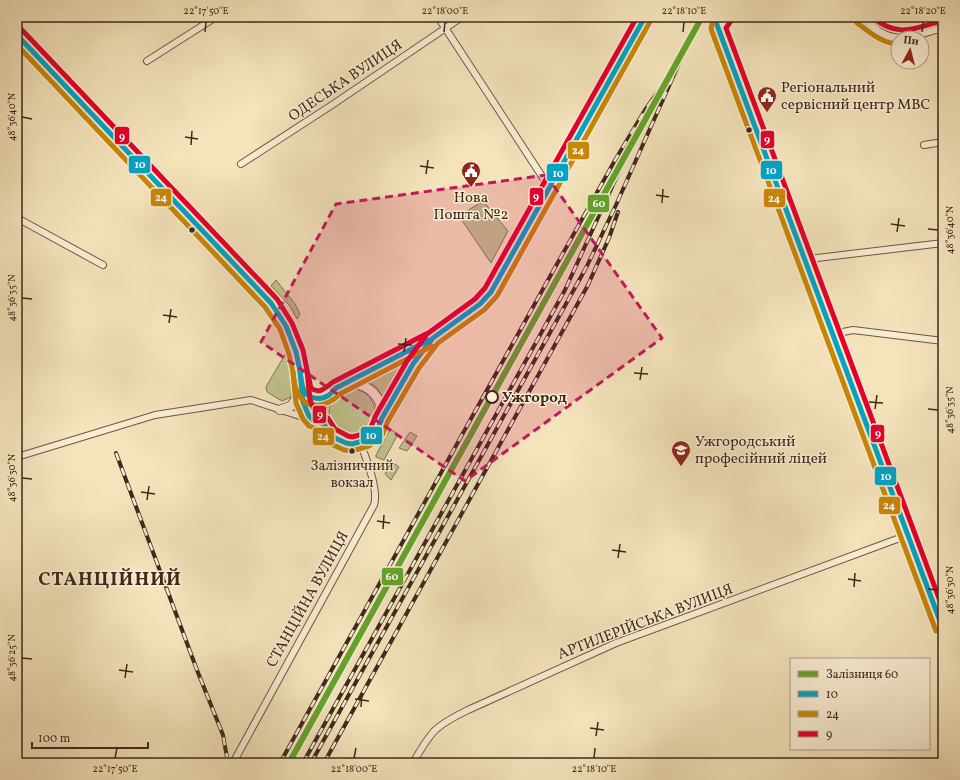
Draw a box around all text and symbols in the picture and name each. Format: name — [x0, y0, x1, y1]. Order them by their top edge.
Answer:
text: 22°17'50"E — [184, 4, 228, 18]
text: 22°18'00"E — [422, 4, 468, 18]
text: 22°18'10"E — [662, 4, 706, 18]
text: 22°18'20"E — [900, 4, 946, 18]
north arrow — [890, 30, 930, 70]
text: Пн — [902, 33, 920, 50]
street label: ОДЕСЬКА ВУЛИЦЯ — [285, 35, 407, 127]
place label: Регіональний сервісний центр МВС — [781, 78, 931, 116]
public building icon: Регіональний сервісний центр МВС — [756, 85, 778, 113]
text: 48°36'40"N — [5, 92, 19, 141]
unlabelled marker — [744, 125, 754, 135]
line badge: 9 — [114, 126, 130, 145]
text: 9 — [119, 130, 125, 145]
line badge: 9 — [760, 130, 775, 149]
text: 9 — [764, 133, 770, 148]
line badge: 24 — [567, 141, 590, 160]
text: 24 — [572, 144, 584, 159]
line badge: 10 — [128, 155, 151, 174]
text: 10 — [134, 158, 146, 173]
public building icon: Нова Пошта №2 — [460, 160, 482, 188]
line badge: 10 — [760, 160, 783, 180]
line badge: 10 — [546, 163, 569, 182]
text: 10 — [765, 164, 777, 179]
text: 10 — [552, 167, 564, 182]
line badge: 9 — [529, 187, 544, 206]
line badge: 24 — [150, 188, 172, 207]
place label: Нова Пошта №2 — [433, 188, 509, 226]
line badge: 24 — [763, 188, 786, 208]
text: 9 — [533, 190, 539, 205]
text: 24 — [155, 191, 167, 206]
text: 24 — [768, 192, 780, 207]
line badge: 60 — [587, 194, 610, 213]
text: 60 — [593, 197, 606, 212]
text: 48°36'40"N — [943, 205, 957, 254]
unlabelled marker — [187, 225, 197, 235]
text: 48°36'35"N — [5, 274, 19, 322]
text: 48°36'35"N — [943, 386, 957, 434]
place label: Ужгород — [502, 388, 567, 409]
marker: Ужгород — [485, 390, 499, 404]
line badge: 9 — [312, 405, 327, 424]
text: 9 — [317, 408, 323, 423]
line badge: 9 — [870, 424, 885, 443]
line badge: 10 — [360, 426, 383, 445]
line badge: 24 — [312, 427, 335, 446]
text: 9 — [875, 427, 881, 442]
text: 10 — [365, 429, 377, 444]
text: 24 — [317, 430, 329, 445]
place label: Ужгородський професійний ліцей — [695, 432, 827, 470]
school or university icon: Ужгородський професійний ліцей — [670, 439, 692, 467]
marker: Залізничний вокзал — [347, 446, 357, 456]
text: 48°36'30"N — [5, 453, 19, 502]
place label: Залізничний вокзал — [310, 457, 394, 493]
line badge: 10 — [874, 466, 897, 486]
text: 10 — [880, 470, 892, 485]
line badge: 24 — [878, 496, 901, 515]
text: 24 — [883, 499, 895, 514]
street label: СТАНЦІЙНА ВУЛИЦЯ — [262, 528, 355, 672]
text: 48°36'30"N — [943, 565, 957, 614]
district label: СТАНЦІЙНИЙ — [38, 567, 182, 593]
line badge: 60 — [381, 567, 404, 586]
text: 60 — [386, 570, 399, 585]
street label: АРТИЛЕРІЙСЬКА ВУЛИЦЯ — [555, 579, 736, 666]
text: 48°36'25"N — [5, 634, 19, 682]
legend — [790, 658, 930, 750]
text: Залізниця 60 — [826, 667, 898, 683]
text: 10 — [826, 687, 838, 703]
text: 24 — [826, 707, 839, 723]
scale bar — [32, 724, 148, 750]
text: 9 — [826, 727, 832, 743]
text: 100 m — [38, 731, 71, 747]
text: 22°17'50"E — [93, 762, 137, 776]
text: 22°18'00"E — [331, 762, 377, 776]
text: 22°18'10"E — [572, 762, 616, 776]

